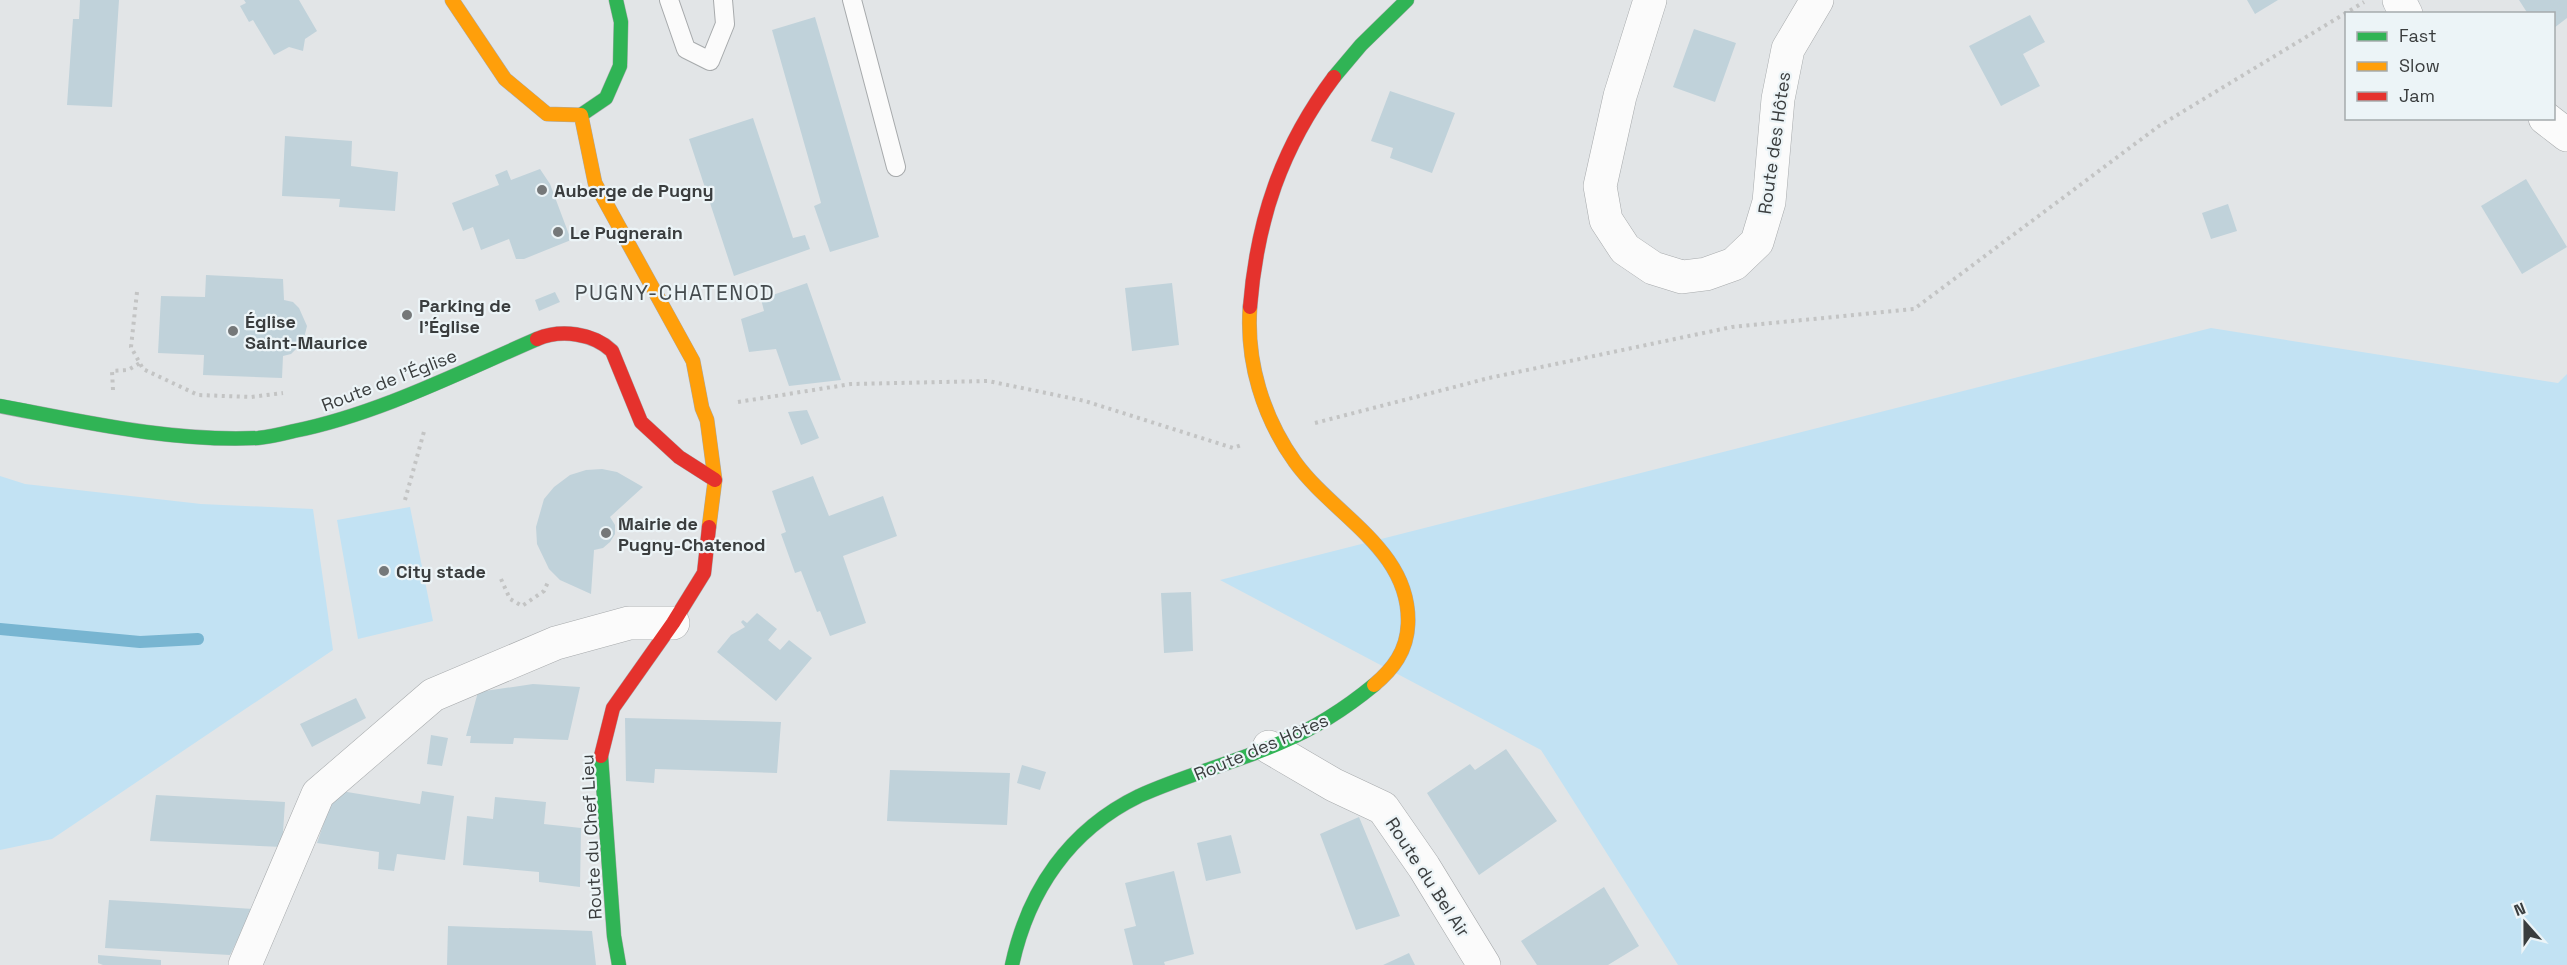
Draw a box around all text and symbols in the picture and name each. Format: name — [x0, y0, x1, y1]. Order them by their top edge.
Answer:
legend — [2345, 12, 2555, 120]
text: Fast — [2399, 24, 2436, 47]
text: Slow — [2399, 54, 2440, 77]
street label: Route des Hôtes — [1753, 70, 1795, 216]
text: Jam — [2399, 84, 2435, 107]
place label: Auberge de Pugny — [554, 179, 714, 202]
marker: Auberge de Pugny — [535, 183, 549, 197]
place label: Le Pugnerain — [570, 221, 683, 244]
marker: Le Pugnerain — [551, 225, 565, 239]
district label: PUGNY-CHATENOD — [575, 279, 775, 306]
place label: Parking de l'Église — [419, 294, 511, 338]
marker: Parking de l'Église — [400, 308, 414, 322]
place label: Église Saint-Maurice — [245, 310, 368, 354]
marker: Église Saint-Maurice — [226, 324, 240, 338]
street label: Route de l'Église — [318, 344, 460, 416]
place label: Mairie de Pugny-Chatenod — [618, 512, 766, 556]
marker: Mairie de Pugny-Chatenod — [599, 526, 613, 540]
place label: City stade — [396, 560, 486, 583]
marker: City stade — [377, 564, 391, 578]
street label: Route des Hôtes — [1190, 708, 1332, 786]
street label: Route du Chef Lieu — [575, 754, 607, 920]
street label: Route du Bel Air — [1381, 813, 1475, 941]
north arrow — [2495, 893, 2555, 953]
text: N — [2511, 898, 2529, 921]

